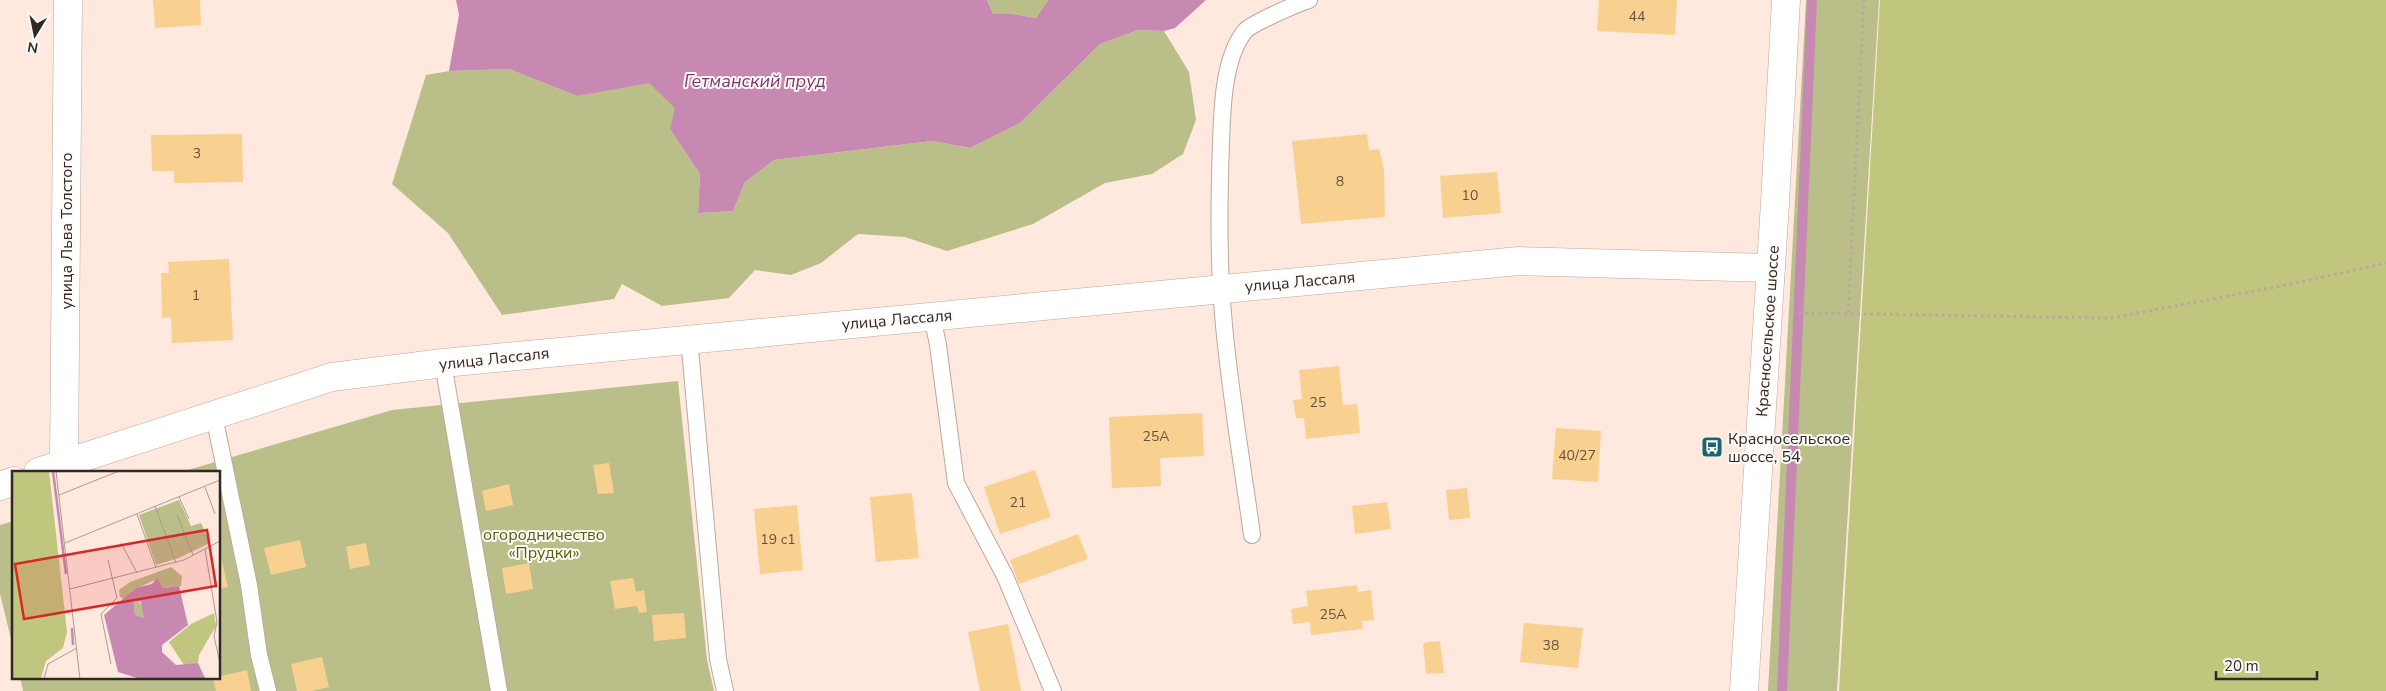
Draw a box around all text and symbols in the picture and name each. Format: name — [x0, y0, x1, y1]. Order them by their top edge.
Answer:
house number: 44 — [1629, 7, 1645, 26]
north arrow — [10, 10, 60, 60]
text: N — [26, 37, 40, 58]
water label: Гетманский пруд — [684, 69, 826, 93]
house number: 3 — [193, 144, 201, 163]
street label: улица Льва Толстого — [56, 153, 78, 309]
house number: 8 — [1336, 172, 1344, 191]
house number: 10 — [1462, 186, 1478, 205]
street label: Красносельское шоссе — [1751, 245, 1785, 418]
street label: улица Лассаля — [1244, 266, 1356, 298]
house number: 1 — [192, 286, 200, 305]
street label: улица Лассаля — [841, 304, 953, 336]
street label: улица Лассаля — [438, 342, 550, 376]
house number: 25 — [1310, 393, 1326, 412]
house number: 25А — [1142, 427, 1170, 446]
place label: Красносельское шоссе, 54 — [1728, 428, 1850, 468]
bus stop icon: Красносельское шоссе, 54 — [1700, 435, 1724, 459]
house number: 40/27 — [1558, 446, 1596, 465]
inset map — [12, 471, 220, 678]
house number: 21 — [1010, 493, 1026, 512]
park label: огородничество «Прудки» — [483, 524, 605, 564]
house number: 19 с1 — [760, 530, 796, 549]
house number: 25А — [1319, 605, 1347, 624]
house number: 38 — [1543, 636, 1559, 655]
scale bar — [2216, 648, 2317, 680]
text: 20 m — [2224, 656, 2259, 676]

